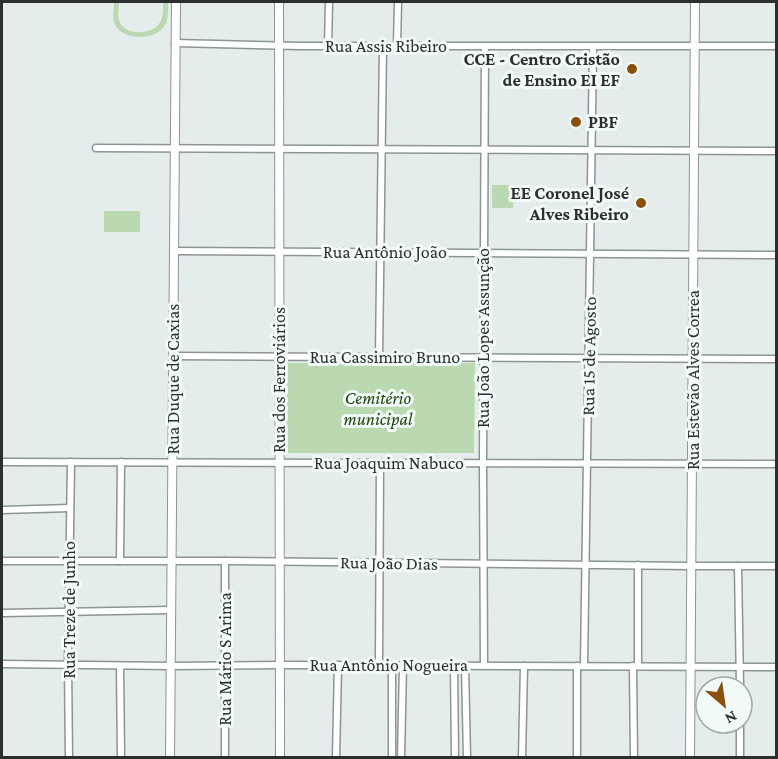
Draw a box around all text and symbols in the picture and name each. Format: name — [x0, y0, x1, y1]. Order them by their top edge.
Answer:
street label: Rua Assis Ribeiro — [325, 36, 447, 56]
place label: CCE - Centro Cristão de Ensino EI EF — [463, 49, 621, 90]
marker: CCE - Centro Cristão de Ensino EI EF — [625, 62, 639, 76]
place label: PBF — [588, 112, 619, 132]
marker: PBF — [569, 115, 583, 129]
place label: EE Coronel José Alves Ribeiro — [510, 183, 629, 224]
marker: EE Coronel José Alves Ribeiro — [634, 196, 648, 210]
street label: Rua Antônio João — [323, 242, 447, 262]
street label: Rua João Lopes Assunção — [473, 248, 493, 428]
street label: Rua Estevão Alves Correa — [683, 290, 703, 470]
street label: Rua 15 de Agosto — [578, 296, 600, 416]
street label: Rua Duque de Caxias — [163, 304, 183, 454]
street label: Rua dos Ferroviários — [269, 307, 289, 453]
street label: Rua Cassimiro Bruno — [310, 347, 460, 367]
park label: Cemitério municipal — [344, 388, 413, 429]
street label: Rua Joaquim Nabuco — [314, 453, 464, 473]
street label: Rua Treze de Junho — [59, 541, 79, 679]
street label: Rua João Dias — [340, 552, 438, 574]
street label: Rua Mário S Arima — [215, 592, 235, 726]
street label: Rua Antônio Nogueira — [310, 655, 468, 675]
north arrow — [694, 675, 754, 735]
text: N — [722, 708, 740, 728]

